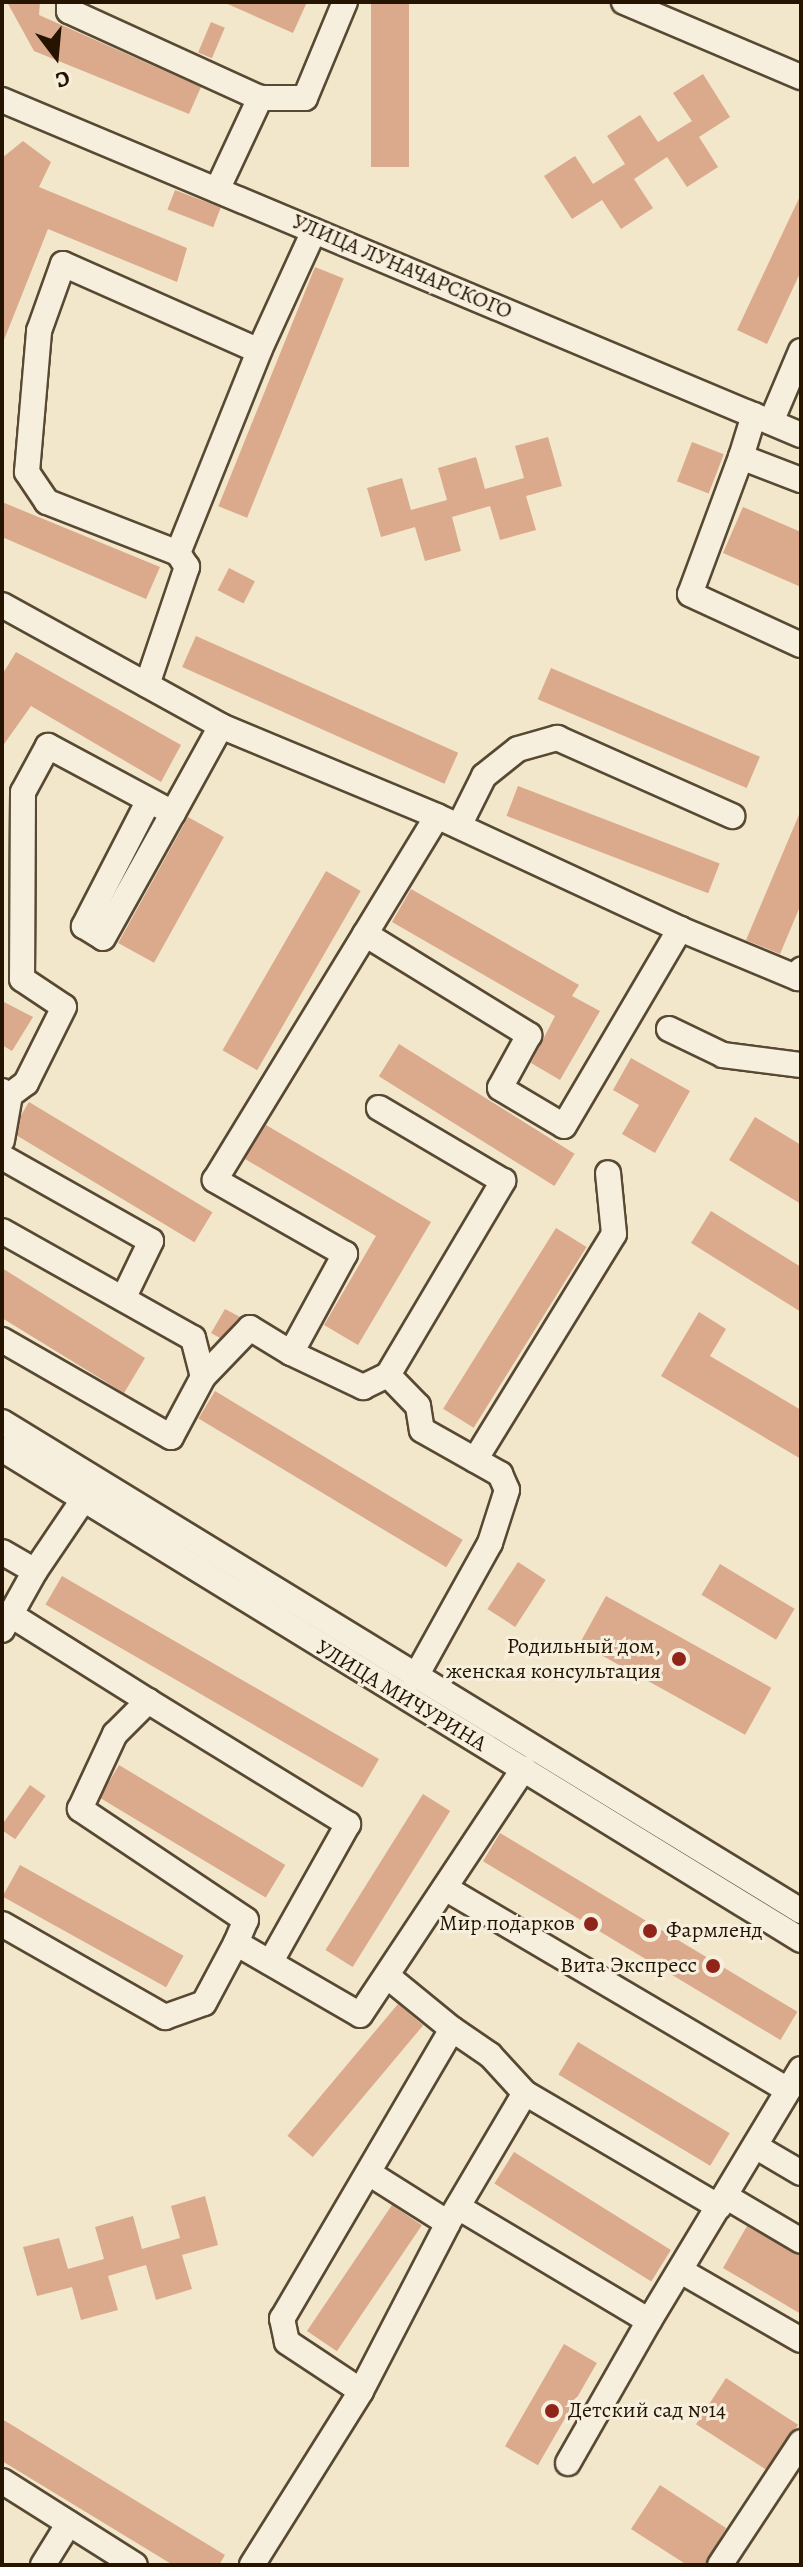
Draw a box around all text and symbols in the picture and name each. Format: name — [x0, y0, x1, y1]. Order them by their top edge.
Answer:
north arrow — [16, 16, 96, 96]
text: С — [52, 63, 73, 95]
street label: УЛИЦА ЛУНАЧАРСКОГО — [288, 209, 516, 325]
place label: Родильный дом, женская консультация — [446, 1633, 661, 1684]
street label: УЛИЦА МИЧУРИНА — [311, 1635, 491, 1757]
marker: Родильный дом, женская консультация — [668, 1648, 690, 1670]
place label: Мир подарков — [439, 1911, 575, 1937]
marker: Мир подарков — [582, 1915, 600, 1933]
place label: Фармленд — [666, 1918, 763, 1944]
marker: Фармленд — [641, 1922, 659, 1940]
place label: Вита Экспресс — [560, 1953, 697, 1979]
marker: Вита Экспресс — [704, 1957, 722, 1975]
place label: Детский сад №14 — [568, 2398, 726, 2424]
marker: Детский сад №14 — [543, 2402, 561, 2420]

